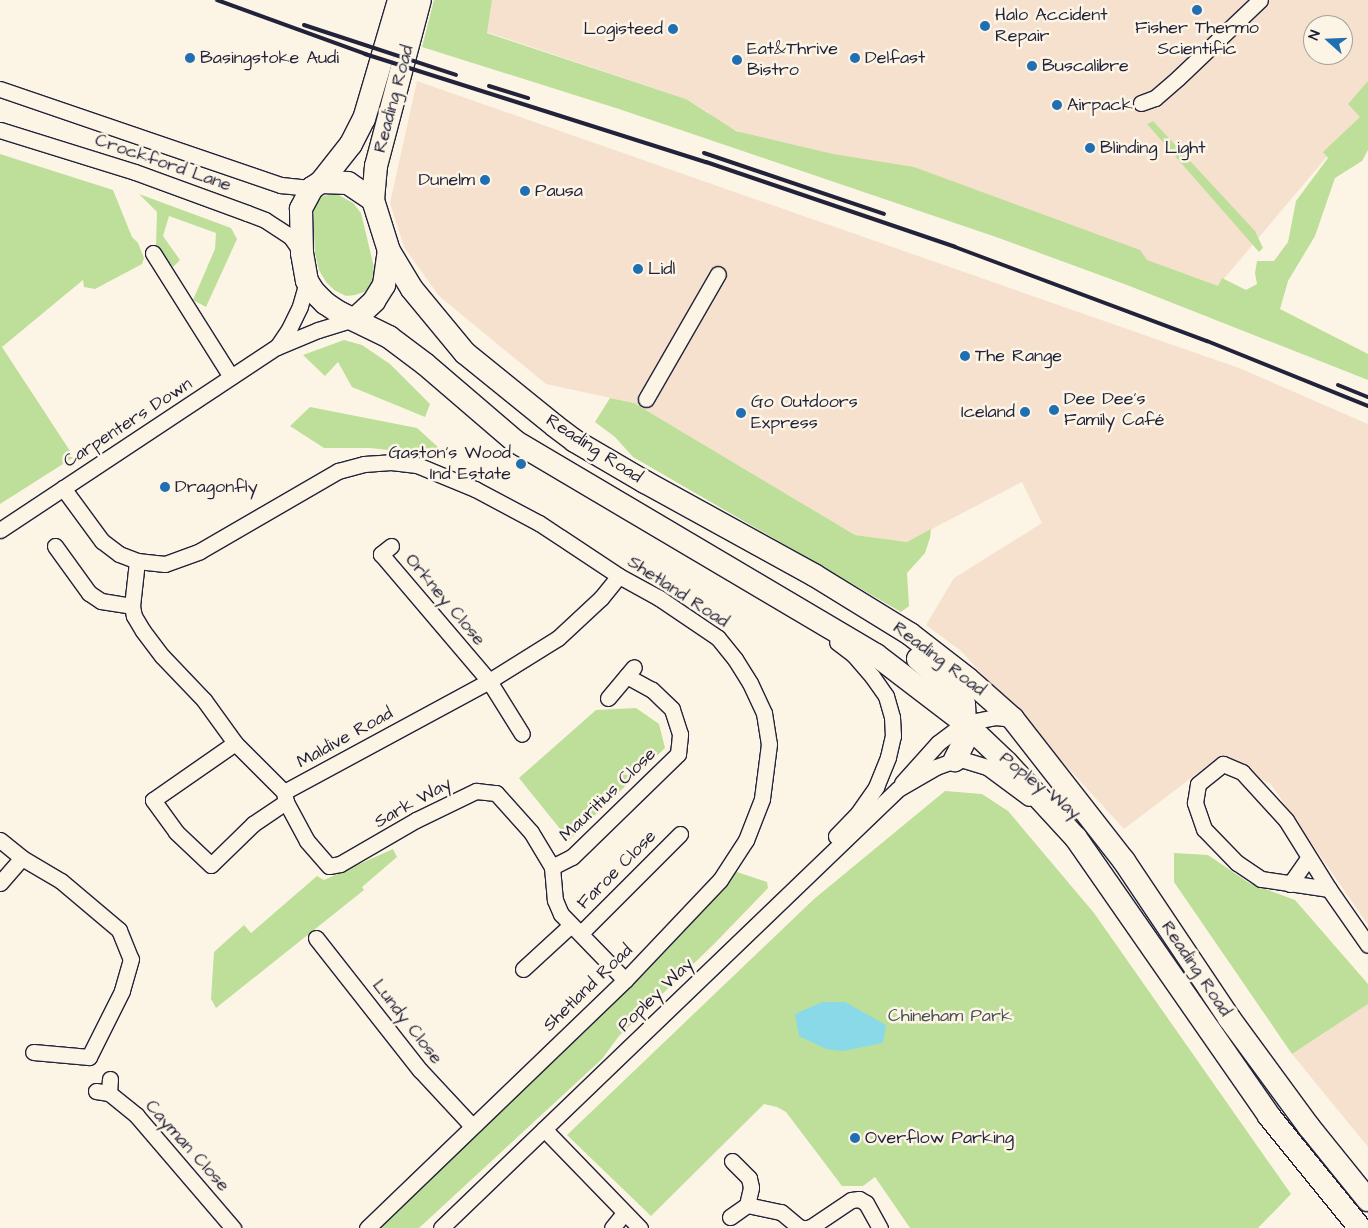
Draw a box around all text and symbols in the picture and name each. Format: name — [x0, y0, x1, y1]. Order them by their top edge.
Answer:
marker: Fisher Thermo Scientific — [1191, 4, 1203, 16]
place label: Halo Accident Repair — [995, 5, 1108, 48]
north arrow — [1303, 15, 1353, 65]
place label: Logisteed — [583, 18, 663, 40]
place label: Fisher Thermo Scientific — [1135, 18, 1259, 60]
marker: Halo Accident Repair — [979, 20, 991, 32]
marker: Logisteed — [667, 23, 679, 35]
text: N — [1304, 28, 1326, 43]
place label: Eat&Thrive Bistro — [747, 39, 838, 82]
street label: Reading Road — [369, 43, 419, 155]
place label: Basingstoke Audi — [200, 47, 339, 69]
place label: Delfast — [865, 47, 925, 69]
marker: Basingstoke Audi — [184, 52, 196, 64]
marker: Delfast — [849, 52, 861, 64]
marker: Eat&Thrive Bistro — [731, 54, 743, 66]
place label: Buscalibre — [1042, 55, 1129, 77]
marker: Buscalibre — [1026, 60, 1038, 72]
place label: Airpack — [1067, 94, 1133, 116]
marker: Airpack — [1051, 99, 1063, 111]
street label: Crockford Lane — [92, 130, 234, 196]
place label: Blinding Light — [1100, 137, 1205, 159]
marker: Blinding Light — [1084, 142, 1096, 154]
place label: Dunelm — [419, 169, 475, 191]
marker: Dunelm — [479, 174, 491, 186]
place label: Pausa — [535, 180, 583, 202]
marker: Pausa — [519, 185, 531, 197]
place label: Lidl — [648, 258, 675, 280]
marker: Lidl — [632, 263, 644, 275]
place label: The Range — [975, 345, 1062, 367]
marker: The Range — [959, 350, 971, 362]
street label: Carpenters Down — [60, 373, 196, 473]
place label: Dee Dee's Family Café — [1064, 389, 1165, 432]
place label: Go Outdoors Express — [751, 392, 858, 434]
place label: Iceland — [961, 401, 1015, 423]
marker: Dee Dee's Family Café — [1048, 404, 1060, 416]
marker: Iceland — [1019, 406, 1031, 418]
marker: Go Outdoors Express — [735, 407, 747, 419]
street label: Reading Road — [542, 410, 646, 488]
place label: Gaston's Wood Ind Estate — [388, 443, 511, 486]
marker: Gaston's Wood Ind Estate — [515, 458, 527, 470]
place label: Dragonfly — [175, 476, 258, 498]
marker: Dragonfly — [159, 481, 171, 493]
street label: Orkney Close — [400, 550, 490, 650]
street label: Shetland Road — [623, 551, 733, 633]
street label: Reading Road — [888, 617, 990, 701]
street label: Maldive Road — [293, 703, 397, 773]
street label: Mauritius Close — [555, 744, 661, 846]
street label: Popley Way — [995, 748, 1085, 824]
street label: Sark Way — [371, 773, 455, 833]
street label: Faroe Close — [573, 826, 661, 914]
street label: Reading Road — [1156, 917, 1236, 1021]
street label: Shetland Road — [539, 940, 637, 1036]
street label: Popley Way — [614, 953, 698, 1037]
street label: Lundy Close — [367, 975, 447, 1069]
park label: Chineham Park — [888, 1005, 1012, 1027]
street label: Cayman Close — [140, 1096, 234, 1196]
place label: Overflow Parking — [865, 1127, 1014, 1149]
marker: Overflow Parking — [849, 1132, 861, 1144]

